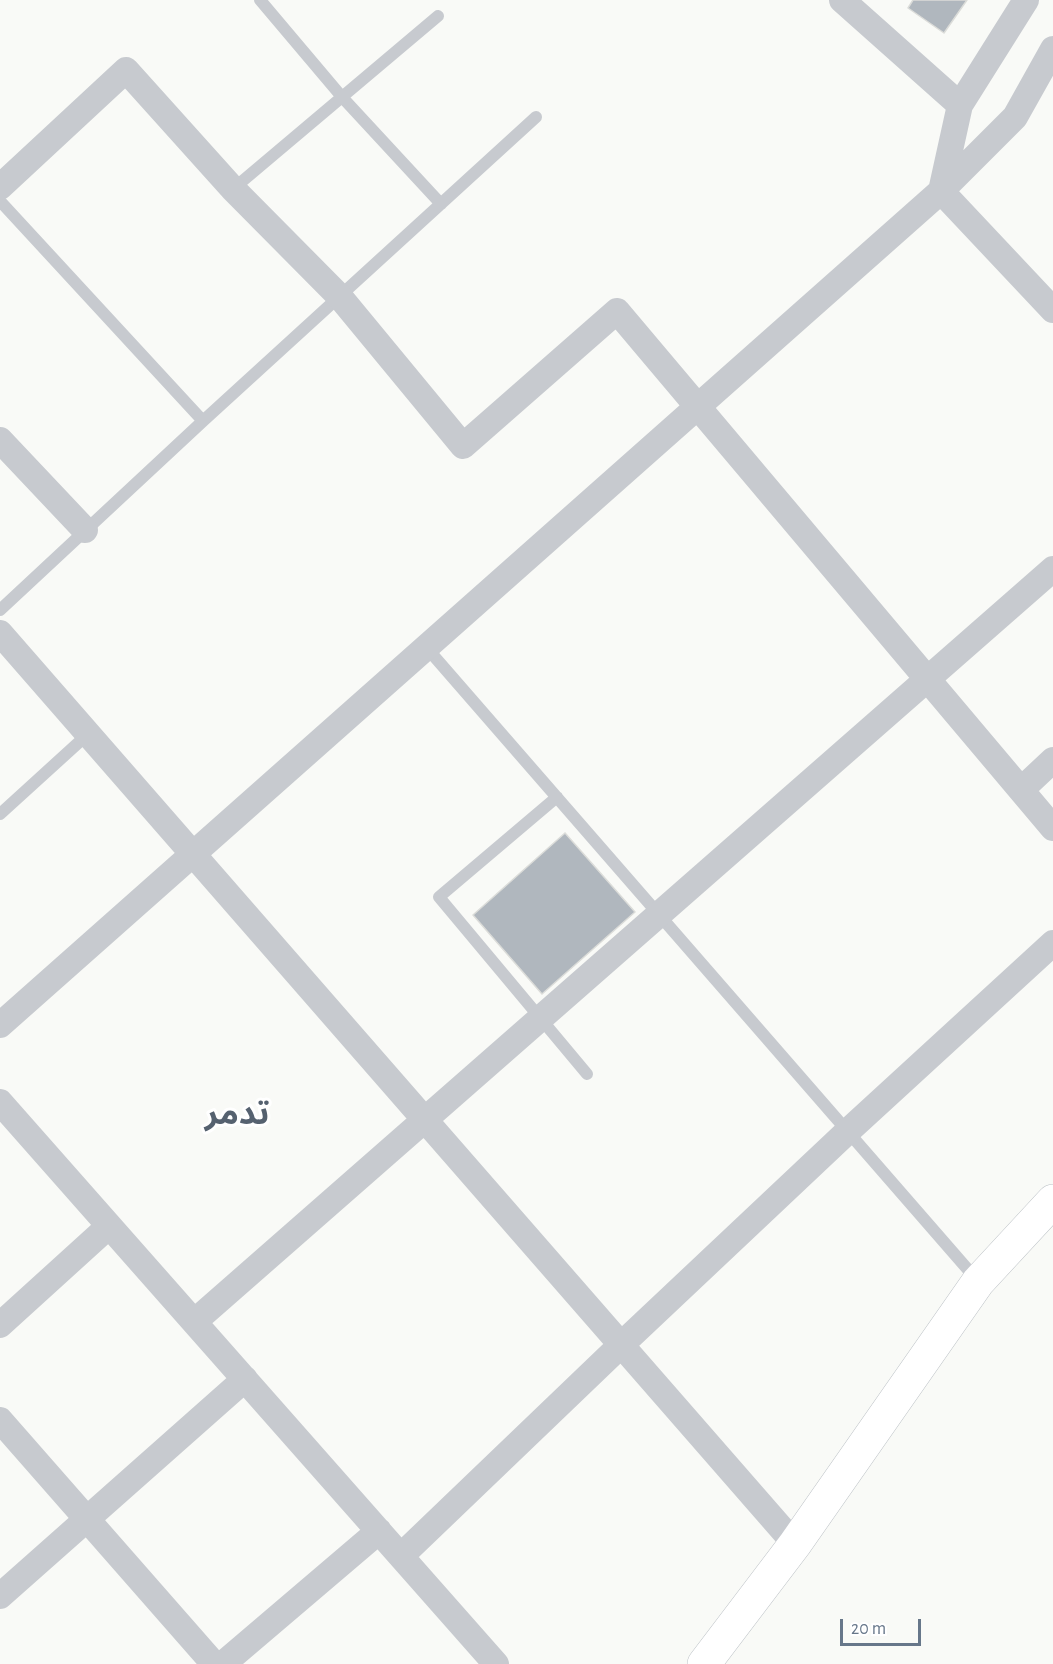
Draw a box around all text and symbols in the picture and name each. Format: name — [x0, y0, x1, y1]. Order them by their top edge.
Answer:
district label: تدمر — [205, 1094, 269, 1134]
scale bar — [843, 1607, 924, 1645]
text: 20 m — [851, 1620, 886, 1638]

